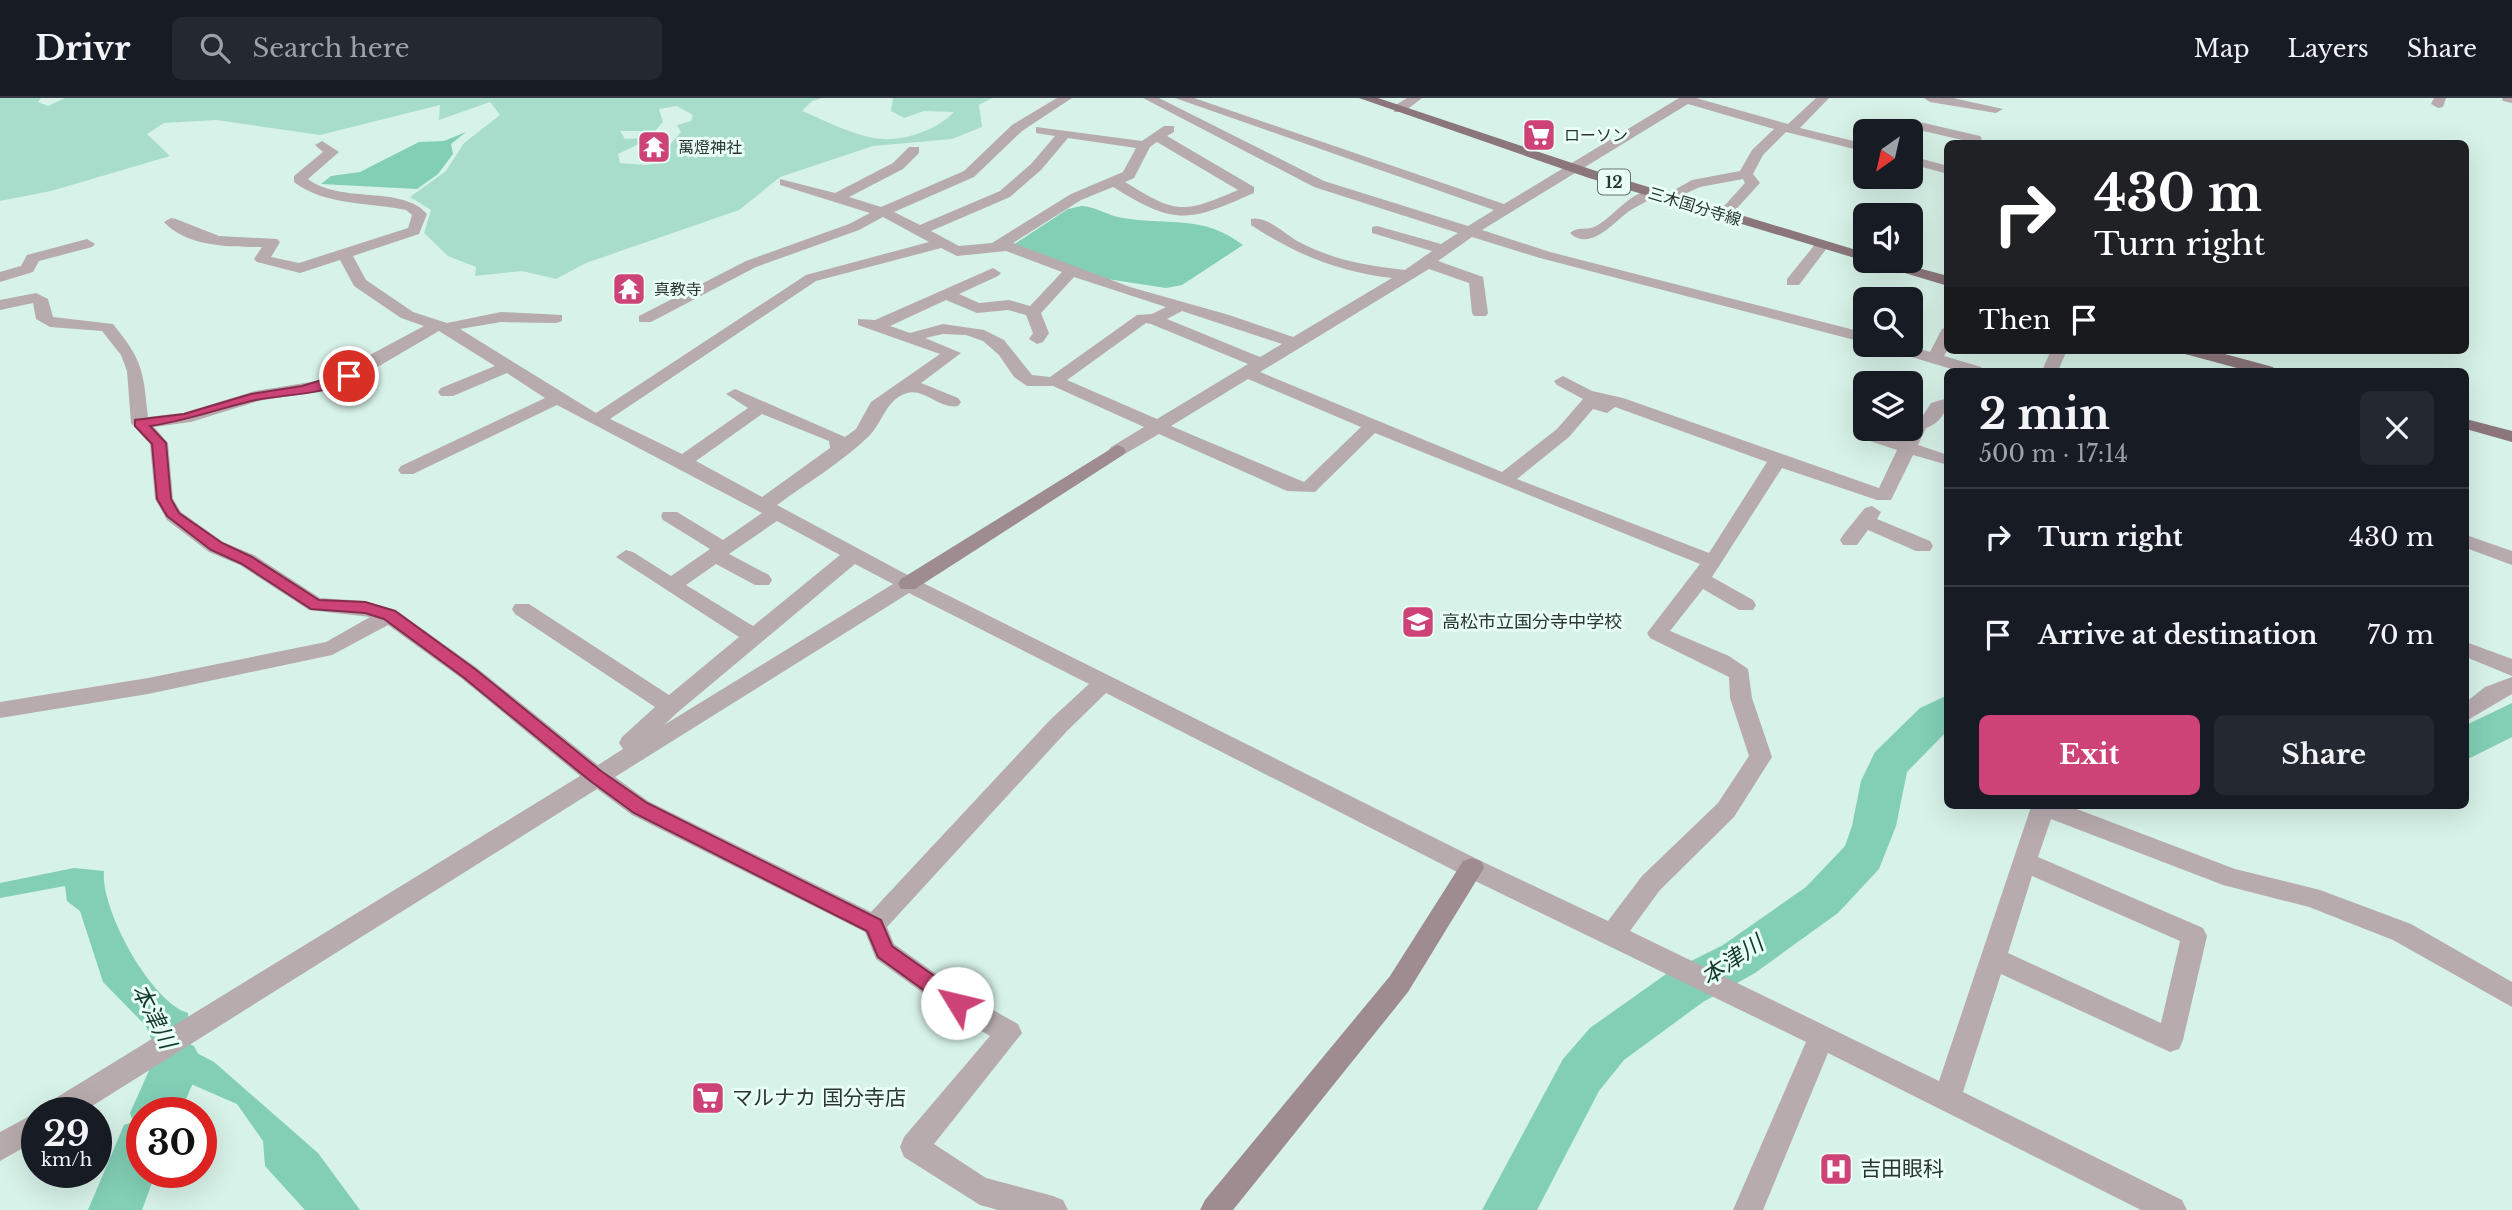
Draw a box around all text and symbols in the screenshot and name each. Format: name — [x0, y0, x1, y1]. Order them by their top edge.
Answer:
search box — [172, 17, 662, 80]
text: Drivr — [35, 28, 130, 69]
icon: search — [196, 29, 234, 67]
text: Search here — [252, 32, 410, 64]
text: Map — [2194, 34, 2250, 63]
text: Layers — [2288, 34, 2369, 63]
text: Share — [2407, 34, 2477, 63]
supermarket icon: ローソン — [1520, 116, 1558, 154]
north arrow — [1853, 119, 1923, 189]
map controls — [1853, 119, 1923, 441]
place label: ローソン — [1564, 125, 1628, 145]
temple icon: 萬燈神社 — [635, 128, 673, 166]
place label: 萬燈神社 — [678, 137, 742, 157]
text: 430 m — [2094, 163, 2262, 224]
icon: right — [1979, 168, 2070, 259]
road number: 12 — [1598, 170, 1630, 194]
street label: 三木国分寺線 — [1646, 182, 1744, 230]
button: sound — [1853, 203, 1923, 273]
text: Turn right — [2094, 224, 2265, 264]
temple icon: 真教寺 — [610, 270, 648, 308]
place label: 真教寺 — [654, 279, 702, 299]
button: search — [1853, 287, 1923, 357]
icon: arrive — [2065, 301, 2103, 339]
text: Then — [1979, 304, 2051, 336]
pin — [319, 346, 379, 406]
icon: arrive — [330, 357, 368, 395]
button: layers — [1853, 371, 1923, 441]
text: 2 min — [1979, 388, 2110, 440]
button: close — [2360, 391, 2434, 465]
text: 500 m · 17:14 — [1979, 440, 2128, 468]
icon: right — [1979, 518, 2017, 556]
text: Turn right — [2038, 521, 2183, 553]
text: 430 m — [2349, 521, 2434, 553]
school or university icon: 高松市立国分寺中学校 — [1399, 603, 1437, 641]
place label: 高松市立国分寺中学校 — [1442, 611, 1622, 633]
icon: arrive — [1979, 616, 2017, 654]
text: Arrive at destination — [2038, 619, 2318, 651]
text: 70 m — [2367, 619, 2434, 651]
button: Exit — [1979, 715, 2200, 795]
button: Share — [2214, 715, 2434, 795]
water label: 本津川 — [1696, 927, 1771, 991]
position arrow — [920, 966, 994, 1040]
water label: 本津川 — [126, 979, 183, 1056]
supermarket icon: マルナカ 国分寺店 — [689, 1079, 727, 1117]
place label: マルナカ 国分寺店 — [732, 1085, 906, 1111]
speed limit sign: 30 — [126, 1097, 217, 1188]
text: 29 — [43, 1112, 90, 1155]
text: km/h — [41, 1149, 92, 1171]
hospital icon: 吉田眼科 — [1817, 1150, 1855, 1188]
place label: 吉田眼科 — [1860, 1156, 1944, 1182]

